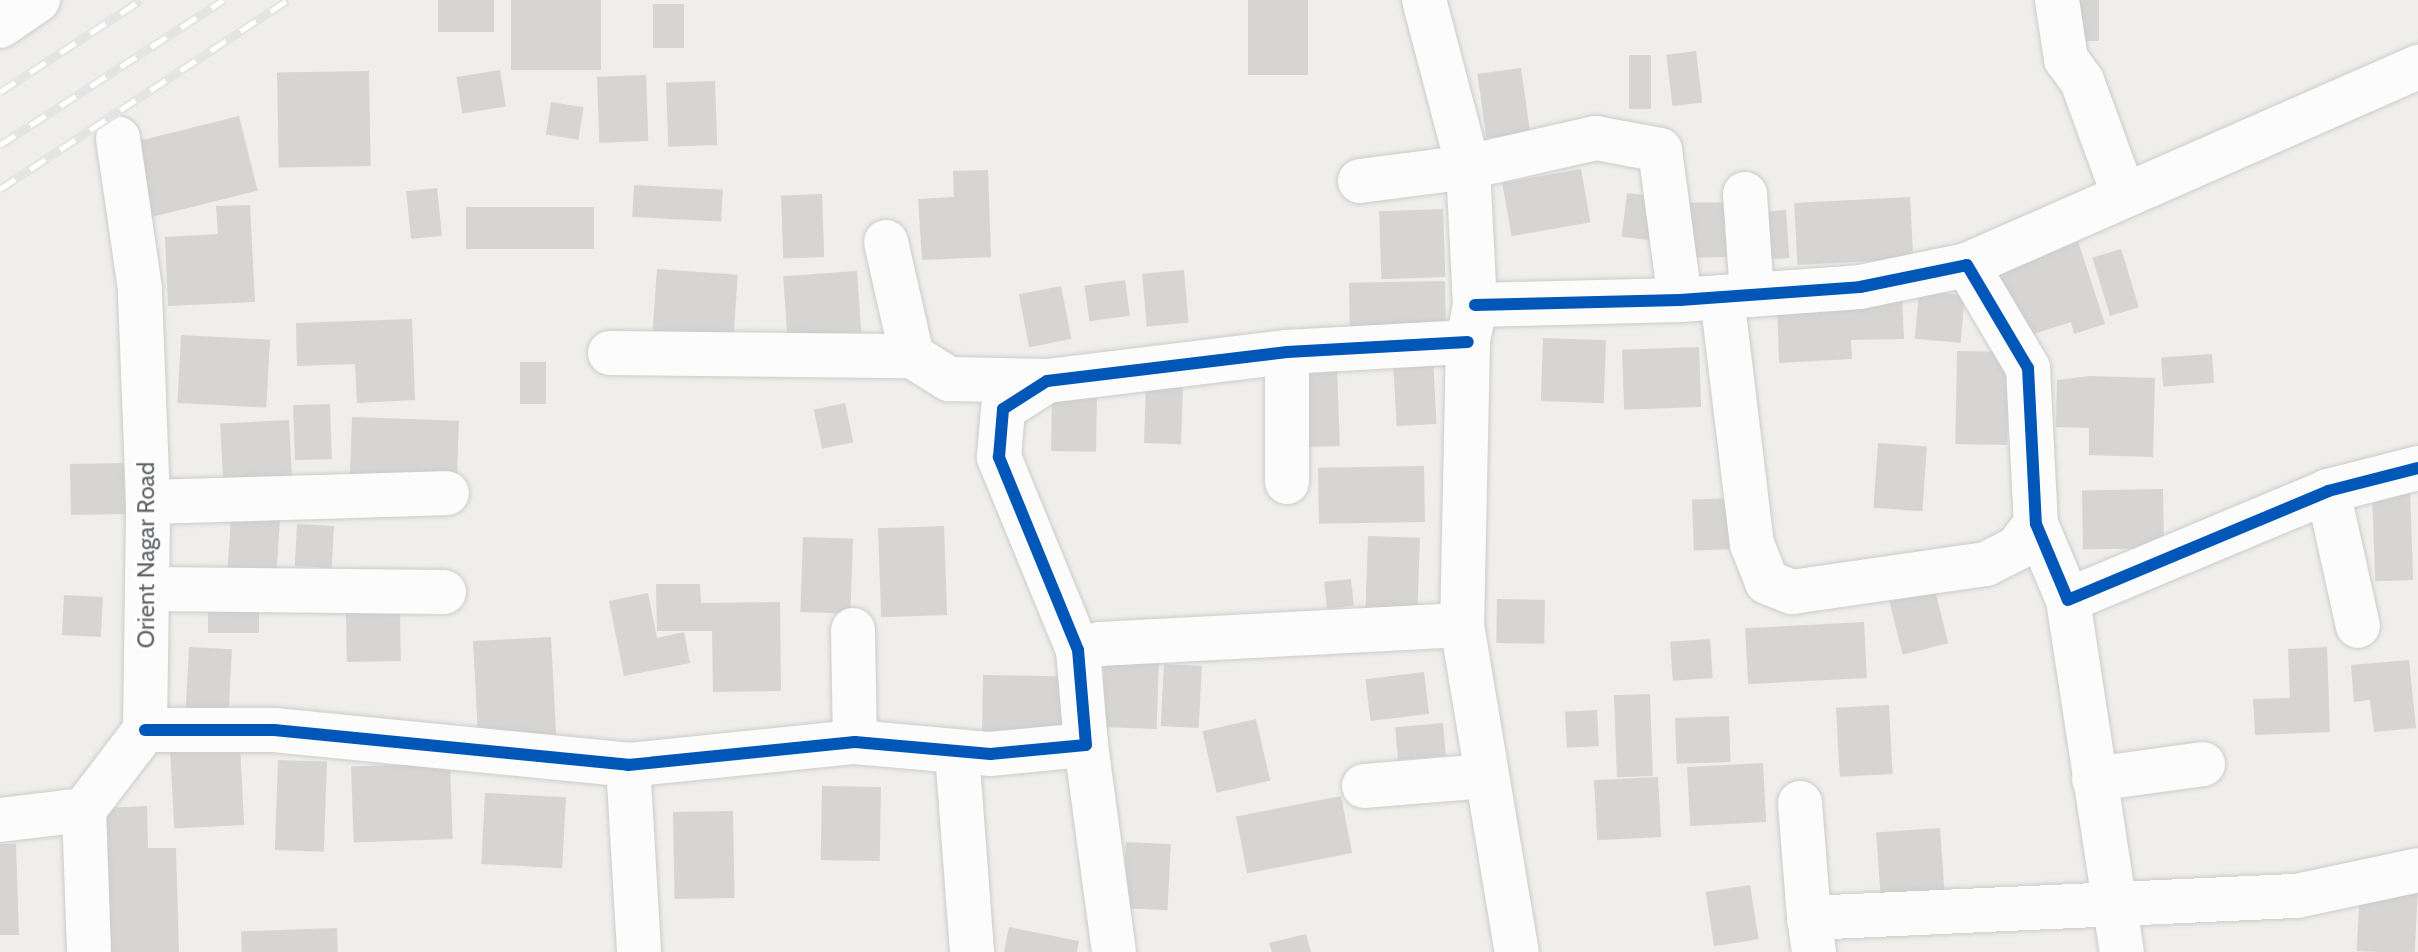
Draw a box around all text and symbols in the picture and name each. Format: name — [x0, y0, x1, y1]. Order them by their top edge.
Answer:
street label: Orient Nagar Road — [132, 462, 160, 648]

